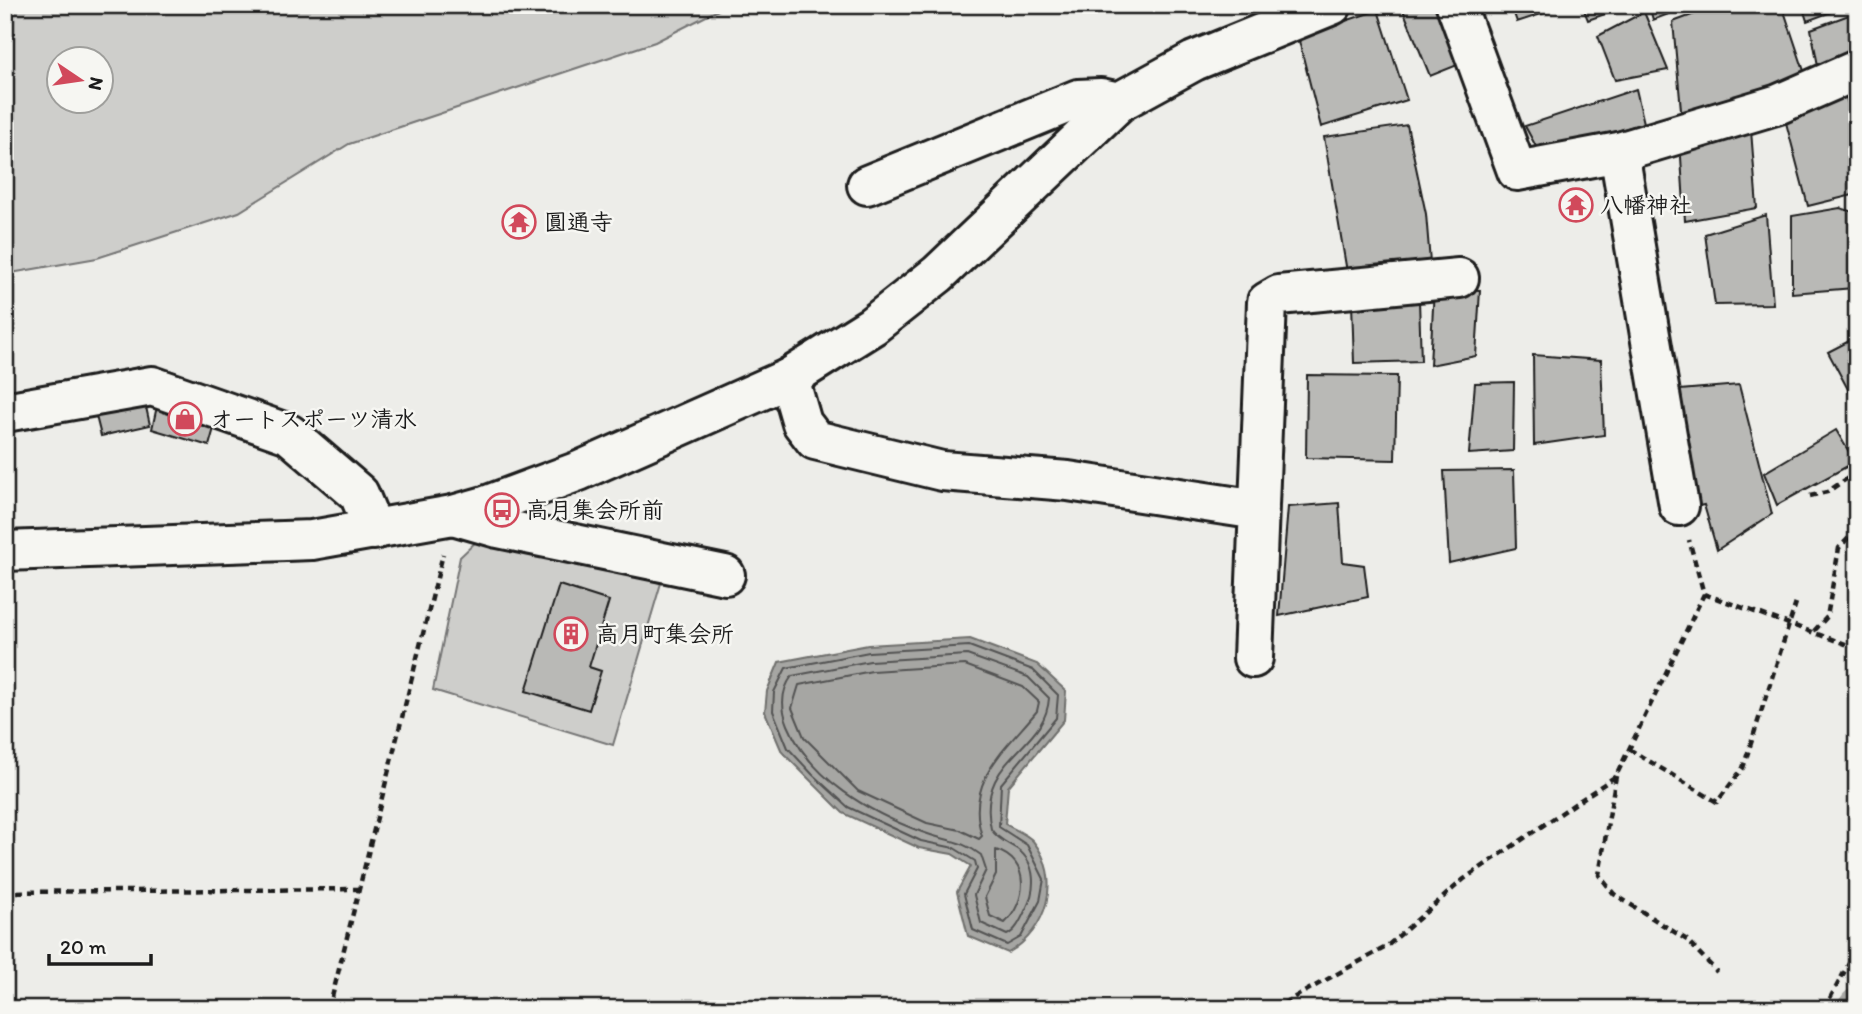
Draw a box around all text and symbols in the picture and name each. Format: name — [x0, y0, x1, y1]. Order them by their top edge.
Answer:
north arrow — [46, 46, 116, 116]
text: N — [83, 75, 109, 93]
temple icon: 八幡神社 — [1557, 186, 1595, 224]
place label: 八幡神社 — [1600, 191, 1692, 219]
temple icon: 圓通寺 — [500, 203, 538, 241]
place label: 圓通寺 — [544, 208, 613, 236]
shop icon: オートスポーツ清水 — [166, 400, 204, 438]
place label: オートスポーツ清水 — [210, 405, 417, 433]
bus stop icon: 高月集会所前 — [483, 491, 521, 529]
place label: 高月集会所前 — [526, 496, 664, 524]
building icon: 高月町集会所 — [552, 615, 590, 653]
place label: 高月町集会所 — [596, 620, 734, 648]
scale bar — [49, 923, 150, 967]
text: 20 m — [60, 934, 107, 959]

